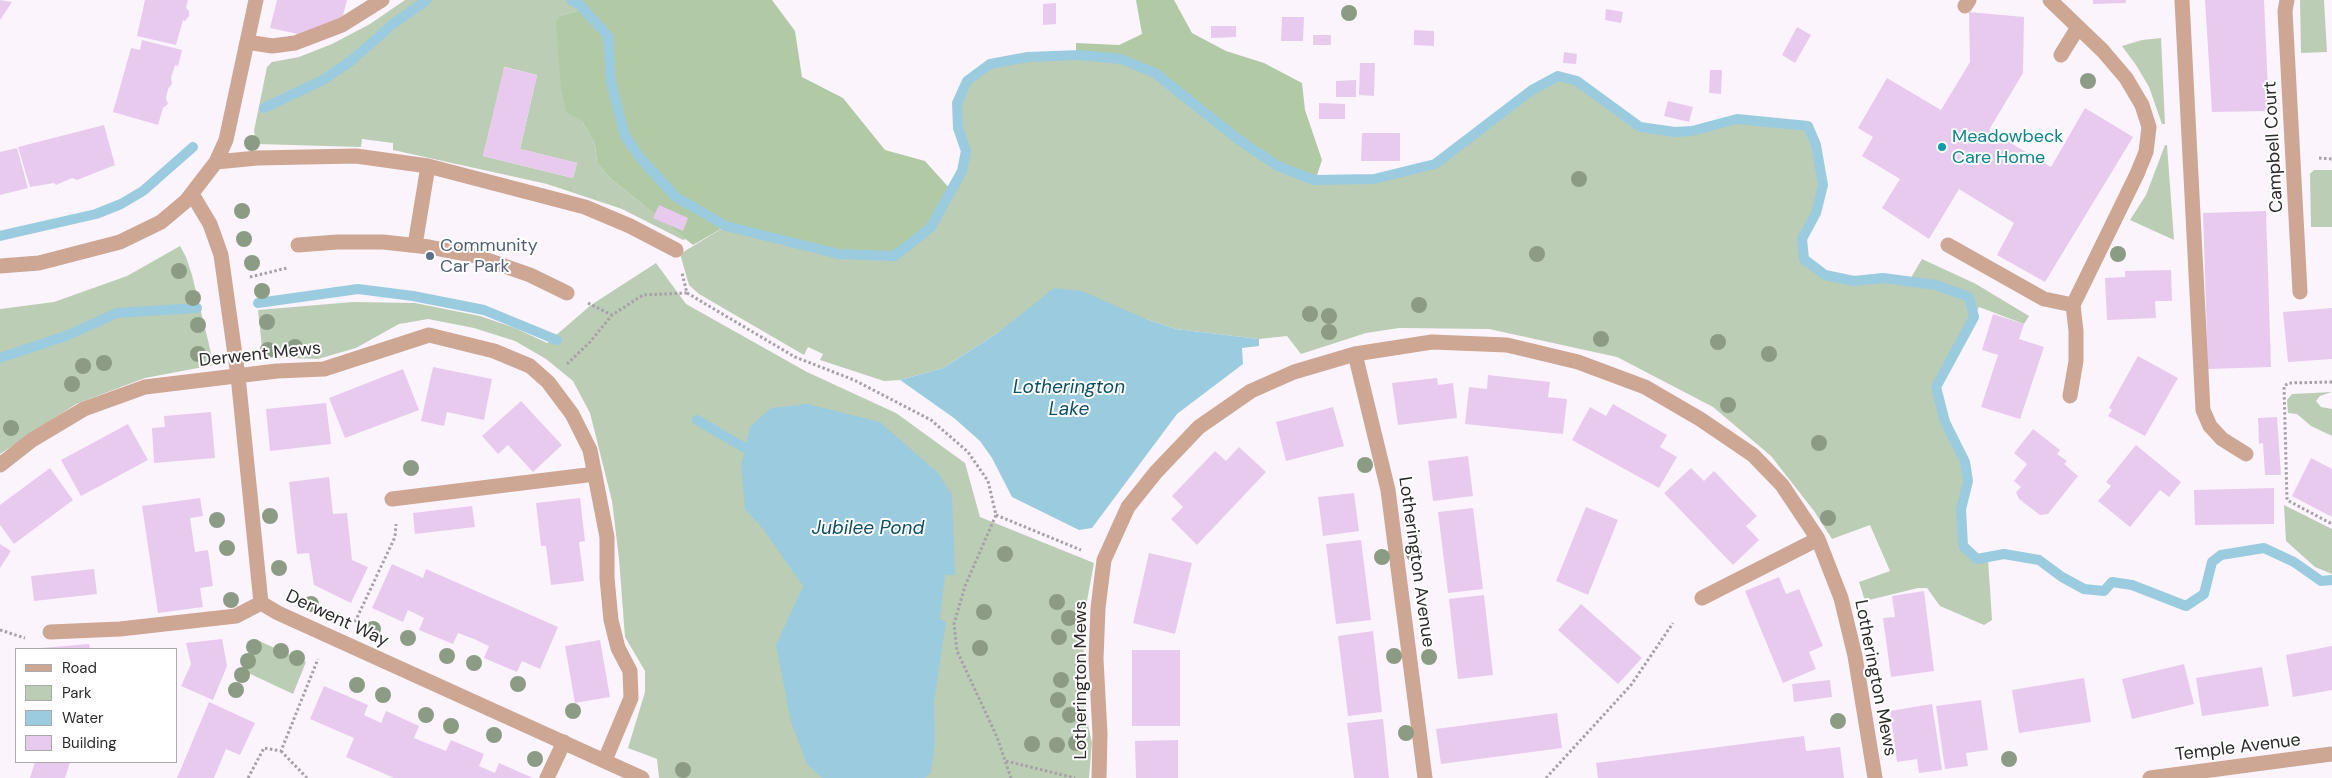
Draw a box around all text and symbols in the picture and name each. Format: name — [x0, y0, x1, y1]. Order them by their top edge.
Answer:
street label: Campbell Court — [2260, 81, 2288, 213]
place label: Meadowbeck Care Home — [1952, 126, 2063, 168]
marker: Meadowbeck Care Home — [1936, 141, 1948, 153]
place label: Community Car Park — [440, 235, 538, 278]
marker: Community Car Park — [424, 250, 436, 262]
street label: Derwent Mews — [198, 338, 322, 372]
water label: Lotherington Lake — [1013, 377, 1125, 421]
street label: Lotherington Avenue — [1393, 475, 1439, 649]
water label: Jubilee Pond — [812, 518, 924, 540]
street label: Derwent Way — [282, 586, 392, 652]
street label: Lotherington Mews — [1849, 598, 1901, 758]
street label: Lotherington Mews — [1070, 601, 1092, 759]
legend — [15, 648, 178, 763]
text: Road — [62, 658, 97, 678]
text: Park — [62, 683, 92, 703]
text: Water — [62, 708, 103, 728]
street label: Temple Avenue — [2174, 730, 2302, 766]
text: Building — [62, 733, 117, 753]

